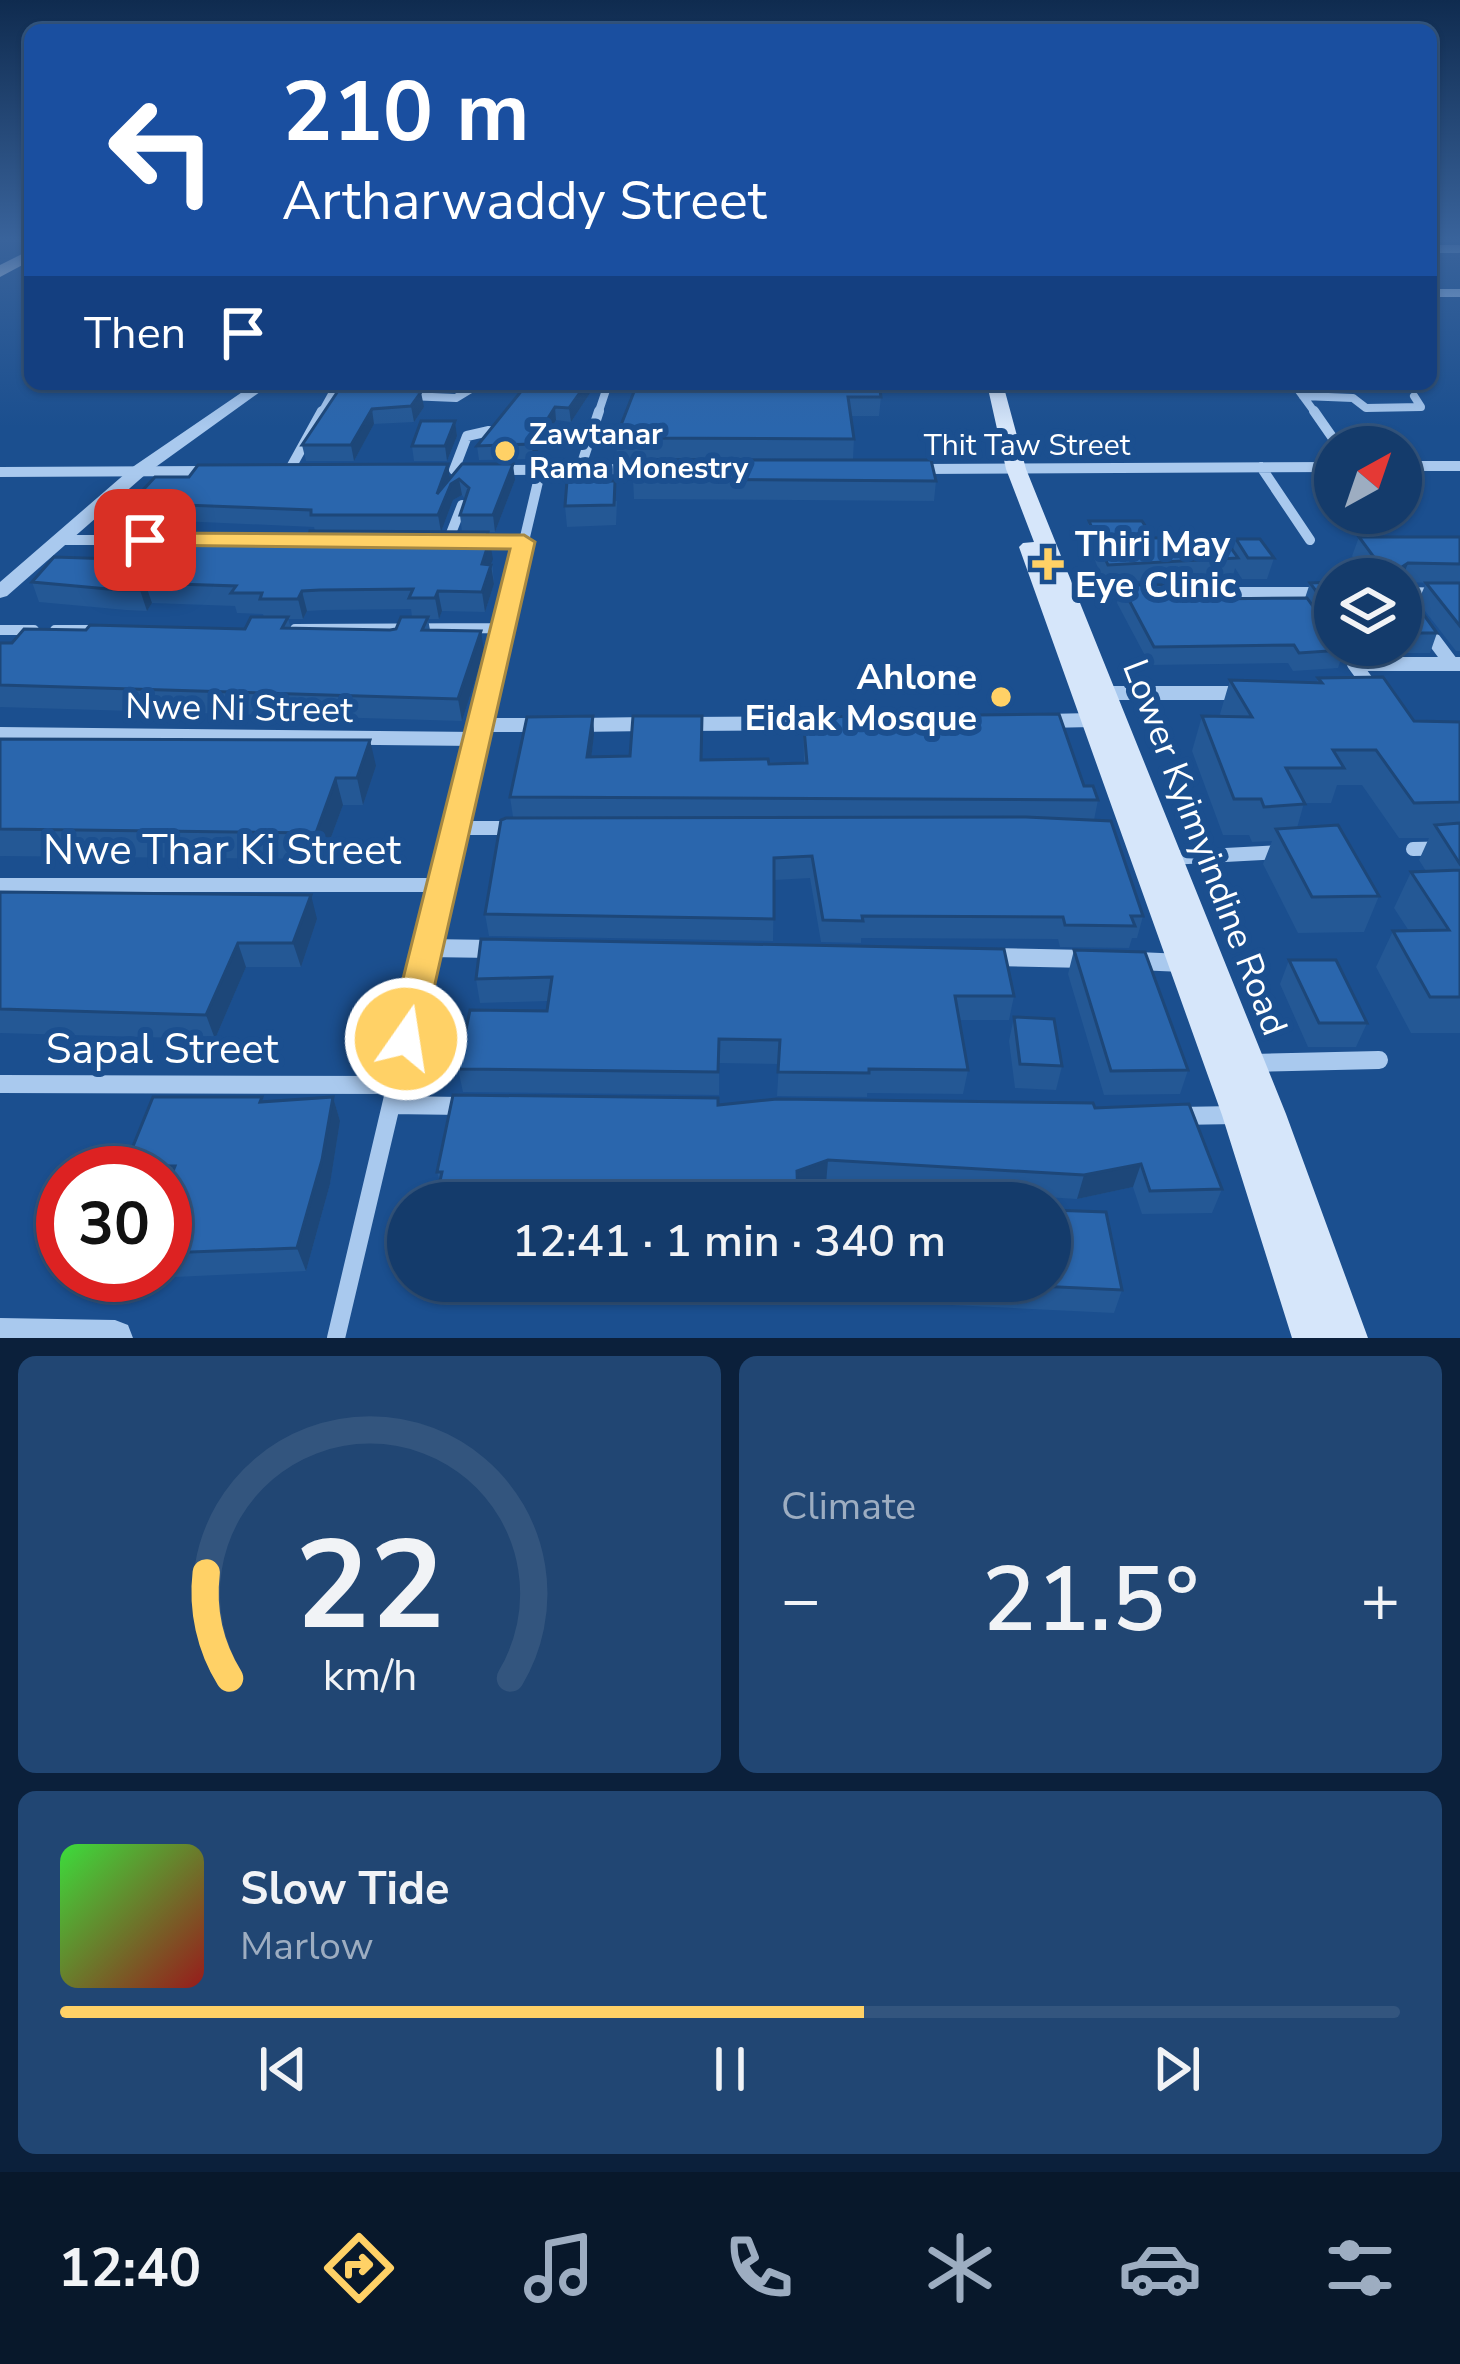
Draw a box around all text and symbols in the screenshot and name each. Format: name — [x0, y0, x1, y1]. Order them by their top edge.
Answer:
text: 210 m — [282, 55, 530, 170]
icon: left — [84, 72, 240, 228]
text: Artharwaddy Street — [282, 164, 767, 238]
icon: arrive — [210, 300, 276, 366]
text: Then — [84, 303, 186, 364]
place label: Zawtanar Rama Monestry — [529, 414, 748, 489]
street label: Thit Taw Street — [924, 425, 1131, 466]
north arrow — [1314, 426, 1422, 534]
map controls — [1314, 426, 1422, 666]
marker: Zawtanar Rama Monestry — [492, 438, 518, 464]
pin — [94, 489, 196, 591]
icon: arrive — [112, 507, 178, 573]
place label: Thiri May Eye Clinic — [1075, 520, 1236, 610]
marker: Thiri May Eye Clinic — [1032, 548, 1064, 580]
button: layers — [1314, 558, 1422, 666]
place label: Ahlone Eidak Mosque — [745, 653, 977, 743]
street label: Lower Kyimyindine Road — [1110, 653, 1299, 1042]
street label: Nwe Ni Street — [125, 682, 354, 735]
marker: Ahlone Eidak Mosque — [988, 684, 1014, 710]
street label: Nwe Thar Ki Street — [43, 822, 401, 879]
position arrow — [343, 976, 469, 1102]
street label: Sapal Street — [46, 1021, 279, 1078]
speed limit sign: 30 — [36, 1146, 192, 1302]
text: 12:41 · 1 min · 340 m — [512, 1211, 946, 1272]
text: Climate — [781, 1480, 916, 1533]
text: 22 — [295, 1501, 444, 1671]
text: 21.5° — [982, 1539, 1199, 1662]
text: − — [781, 1555, 821, 1645]
text: + — [1360, 1555, 1400, 1645]
text: km/h — [322, 1646, 417, 1704]
text: Slow Tide — [240, 1859, 449, 1920]
text: Marlow — [240, 1920, 374, 1973]
icon: previous — [250, 2036, 316, 2102]
icon: pause — [697, 2036, 763, 2102]
icon: next — [1144, 2036, 1210, 2102]
icon: directions — [317, 2226, 401, 2310]
icon: music — [517, 2226, 601, 2310]
icon: phone — [717, 2226, 801, 2310]
icon: climate — [918, 2226, 1002, 2310]
icon: car — [1118, 2226, 1202, 2310]
icon: filters — [1318, 2226, 1402, 2310]
text: 12:40 — [58, 2231, 201, 2305]

